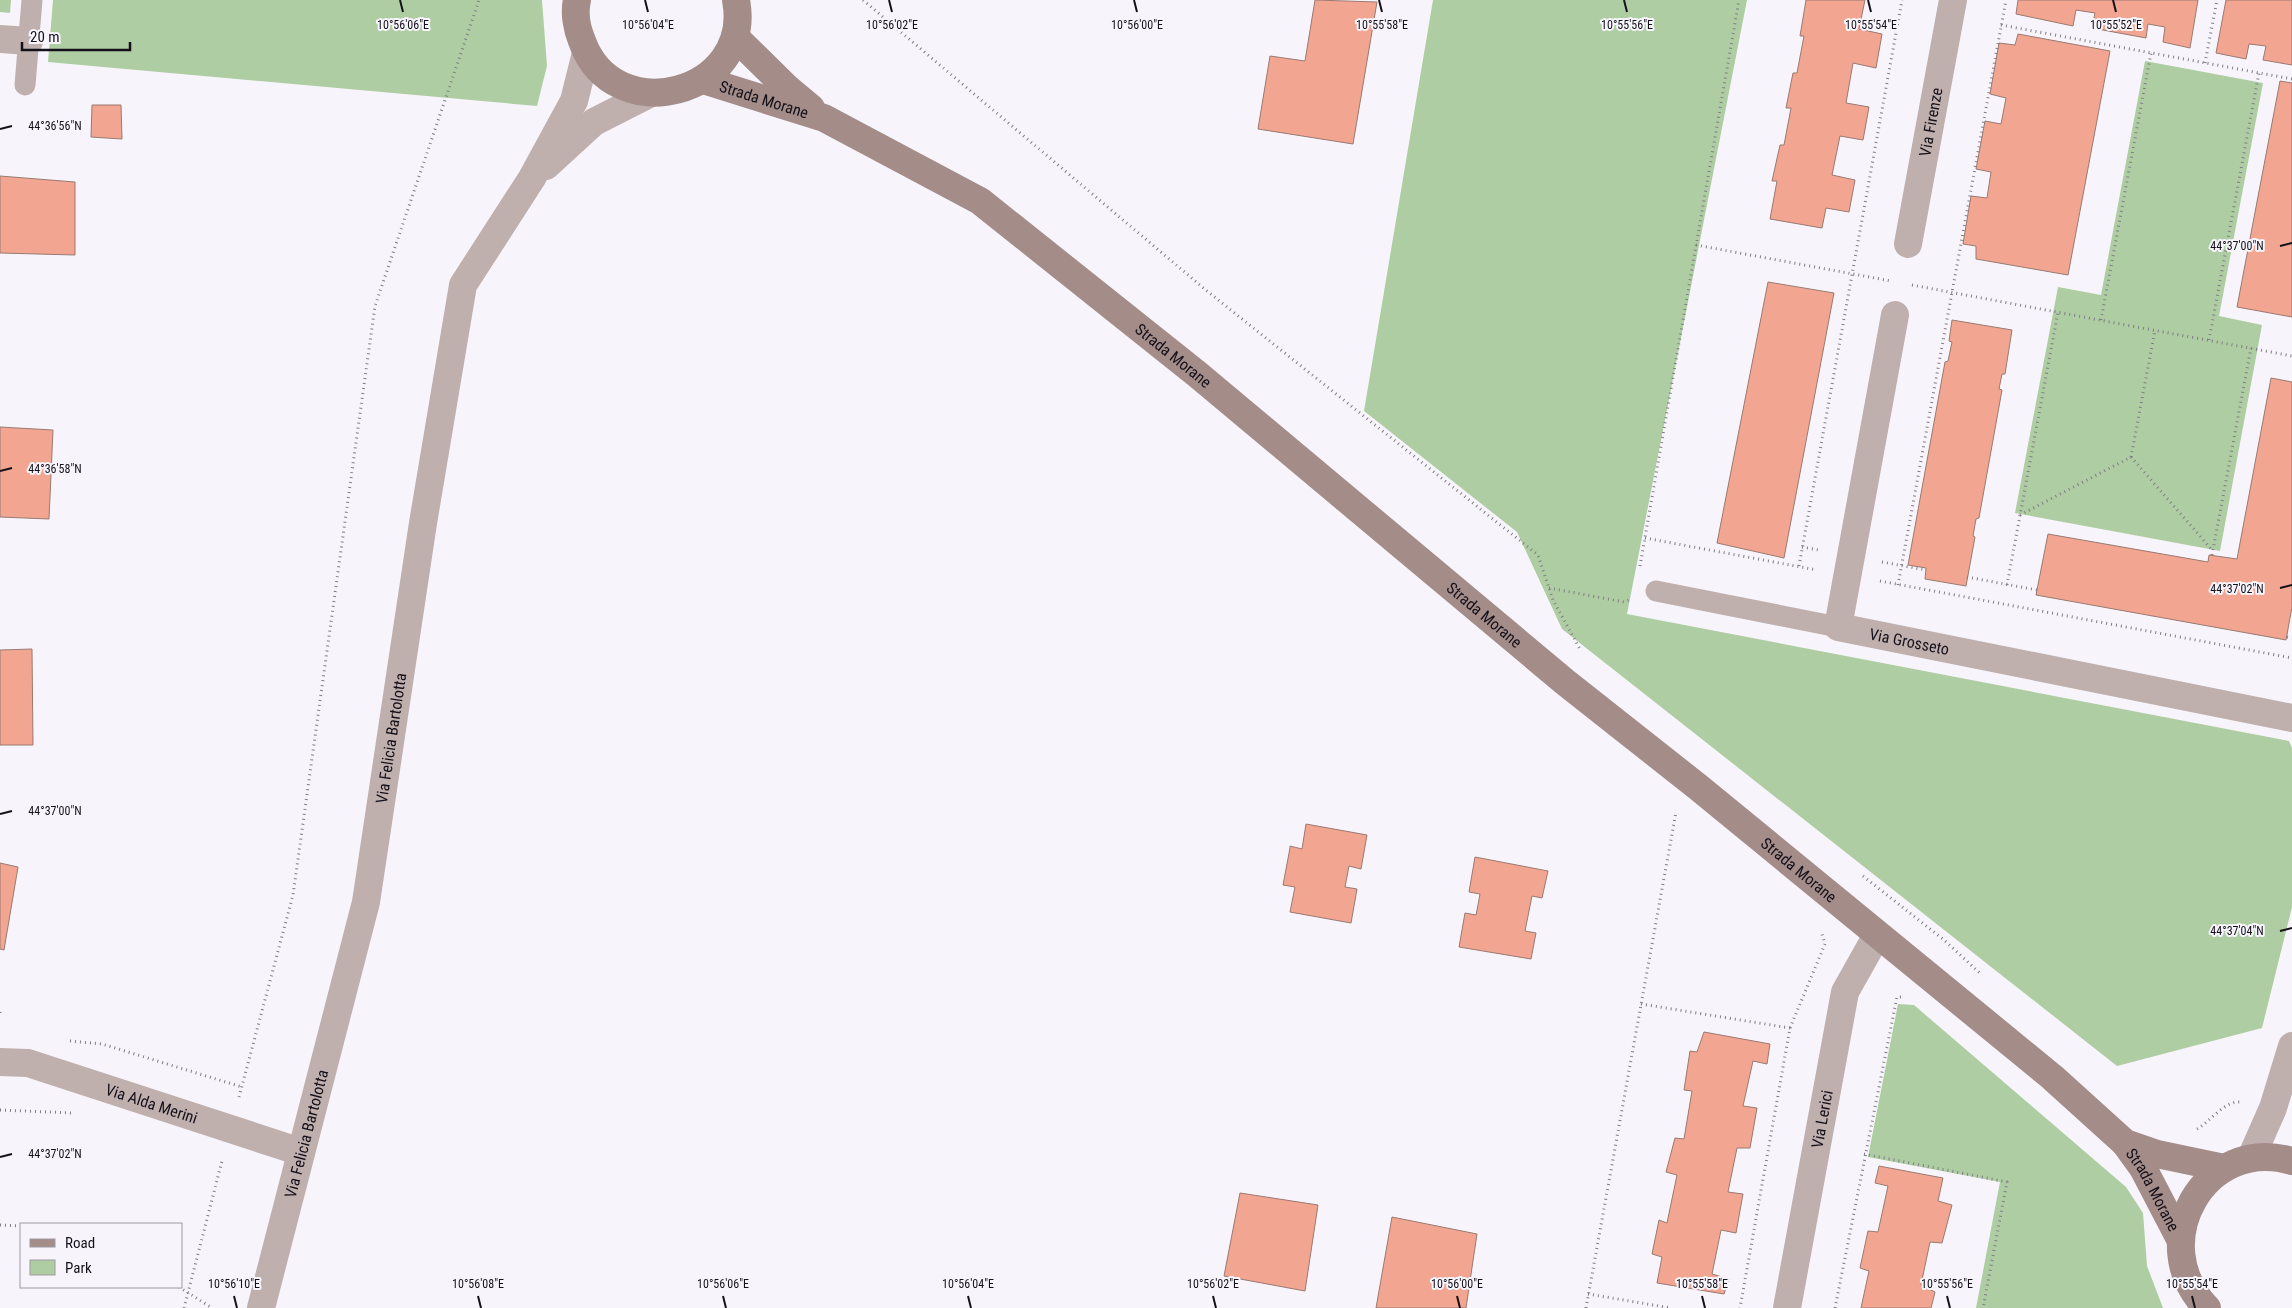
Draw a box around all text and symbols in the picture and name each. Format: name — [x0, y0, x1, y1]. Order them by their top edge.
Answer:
text: 10°56'06"E — [377, 18, 429, 32]
text: 10°56'04"E — [622, 18, 674, 32]
text: 10°56'02"E — [866, 18, 918, 32]
text: 10°56'00"E — [1111, 18, 1163, 32]
text: 10°55'58"E — [1356, 18, 1408, 32]
text: 10°55'56"E — [1601, 18, 1653, 32]
text: 10°55'54"E — [1845, 18, 1897, 32]
text: 10°55'52"E — [2090, 18, 2142, 32]
scale bar — [22, 20, 130, 52]
text: 20 m — [30, 28, 60, 46]
street label: Strada Morane — [717, 76, 811, 122]
street label: Via Firenze — [1915, 86, 1946, 158]
text: 44°36'56"N — [28, 119, 82, 133]
text: 44°37'00"N — [2210, 239, 2264, 253]
street label: Strada Morane — [1132, 319, 1215, 392]
text: 44°36'58"N — [28, 462, 82, 476]
street label: Strada Morane — [1443, 578, 1526, 652]
text: 44°37'02"N — [2210, 582, 2264, 596]
street label: Via Grosseto — [1868, 624, 1951, 659]
street label: Via Felicia Bartolotta — [371, 672, 410, 805]
text: 44°37'00"N — [28, 804, 82, 818]
street label: Strada Morane — [1757, 833, 1841, 906]
text: 44°37'04"N — [2210, 924, 2264, 938]
street label: Via Felicia Bartolotta — [280, 1068, 332, 1200]
street label: Via Alda Merini — [103, 1079, 200, 1127]
street label: Via Lerici — [1807, 1089, 1836, 1150]
street label: Strada Morane — [2122, 1144, 2184, 1234]
text: 44°37'02"N — [28, 1147, 82, 1161]
legend — [20, 1223, 182, 1288]
text: Road — [65, 1234, 95, 1252]
text: Park — [65, 1259, 92, 1277]
text: 10°56'10"E — [208, 1277, 260, 1291]
text: 10°56'08"E — [452, 1277, 504, 1291]
text: 10°56'06"E — [697, 1277, 749, 1291]
text: 10°56'04"E — [942, 1277, 994, 1291]
text: 10°56'02"E — [1187, 1277, 1239, 1291]
text: 10°56'00"E — [1431, 1277, 1483, 1291]
text: 10°55'58"E — [1676, 1277, 1728, 1291]
text: 10°55'56"E — [1921, 1277, 1973, 1291]
text: 10°55'54"E — [2166, 1277, 2218, 1291]

